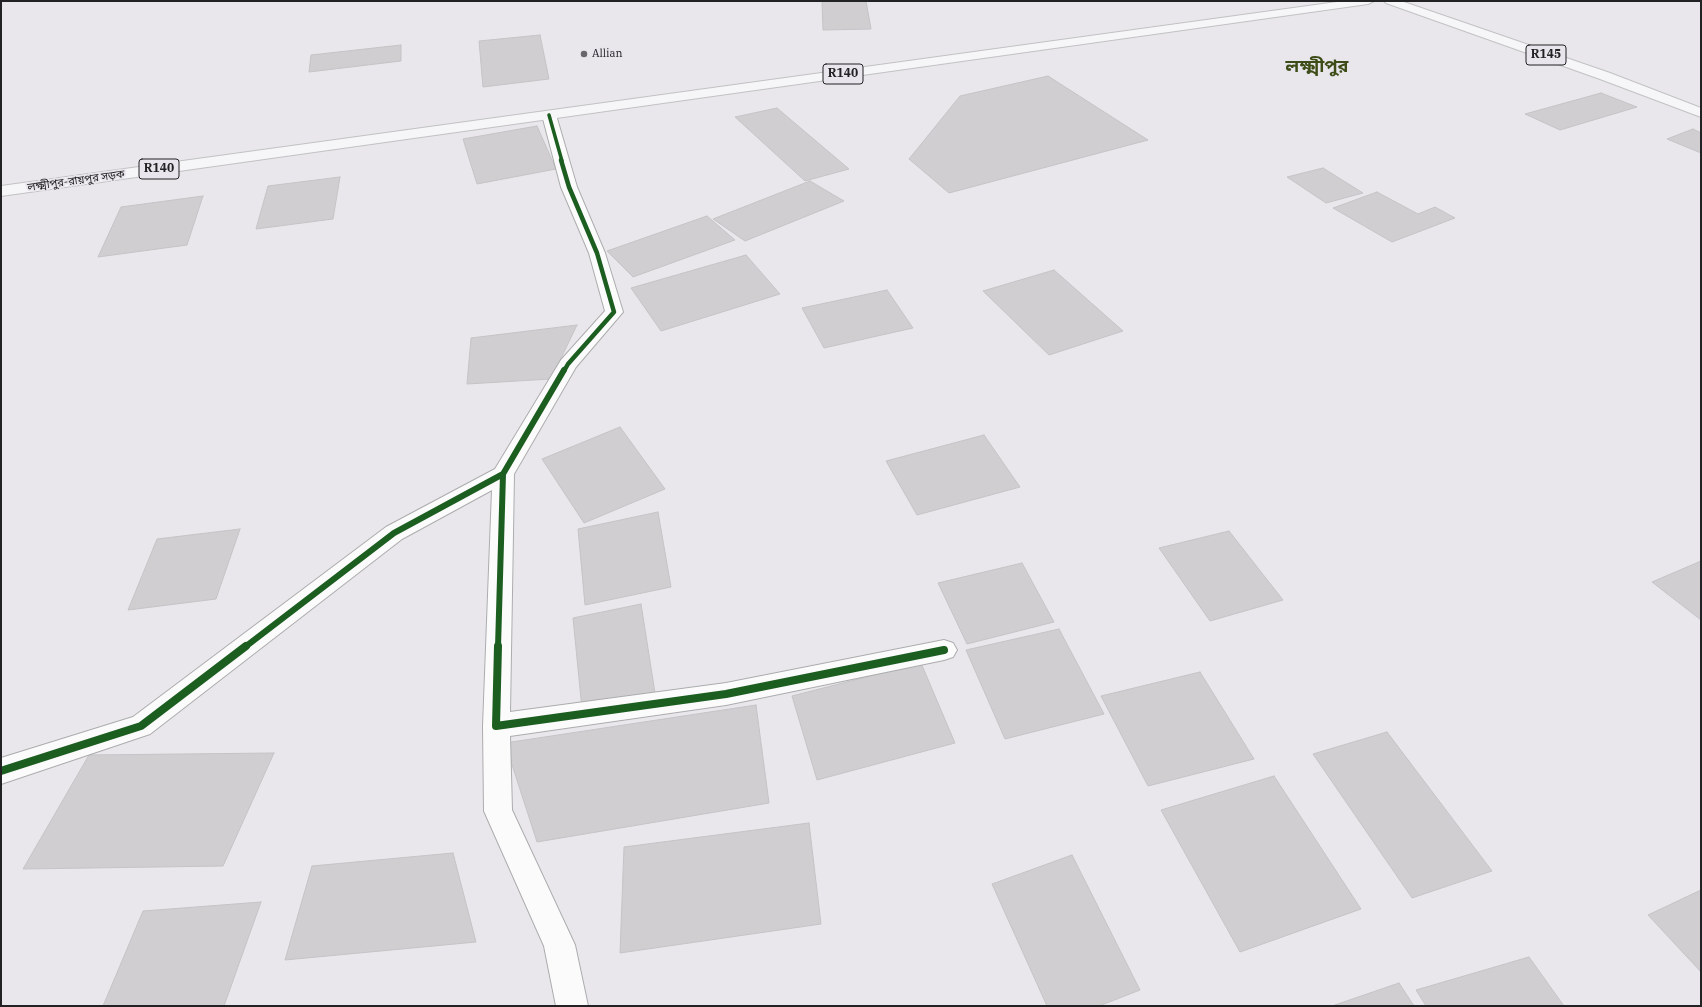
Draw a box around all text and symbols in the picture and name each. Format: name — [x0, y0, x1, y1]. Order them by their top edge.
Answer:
road number: R145 — [1526, 45, 1566, 65]
place label: Allian — [592, 47, 623, 61]
marker: Allian — [579, 49, 589, 59]
district label: লক্ষ্মীপুর — [1286, 56, 1348, 78]
road number: R140 — [823, 64, 863, 84]
road number: R140 — [139, 159, 179, 179]
street label: লক্ষ্মীপুর-রায়পুর সড়ক — [27, 168, 125, 194]

